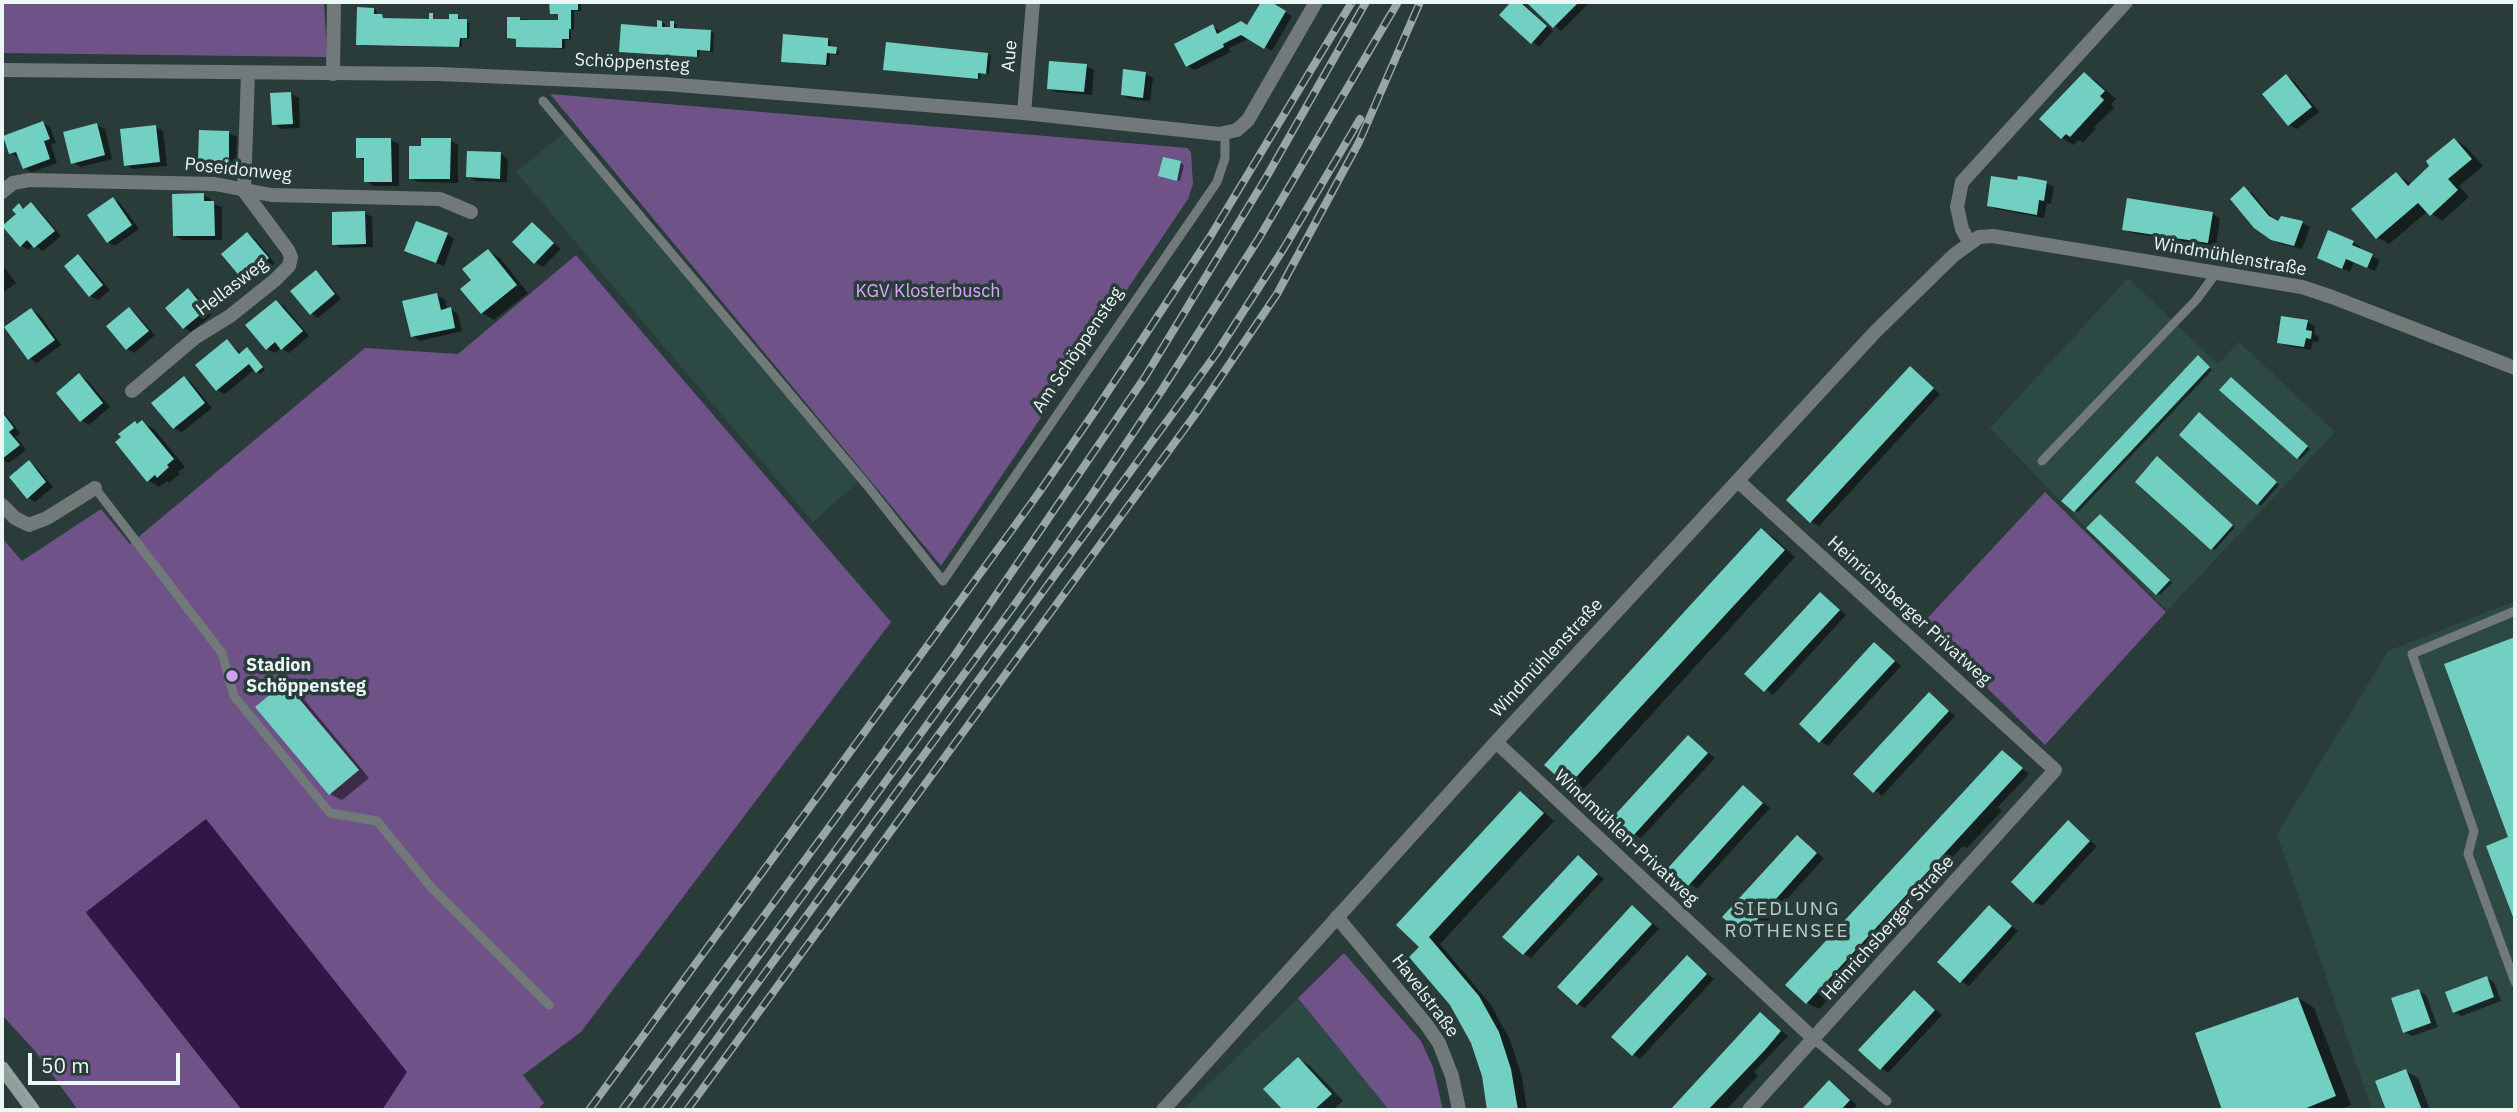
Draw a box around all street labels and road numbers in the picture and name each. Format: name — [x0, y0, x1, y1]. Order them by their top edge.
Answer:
street label: Aue — [998, 39, 1022, 73]
street label: Schöppensteg — [574, 49, 690, 77]
street label: Poseidonweg — [183, 154, 293, 186]
street label: Windmühlenstraße — [2152, 233, 2308, 281]
street label: Hellasweg — [192, 253, 272, 321]
street label: Am Schöppensteg — [1028, 283, 1128, 417]
street label: Heinrichsberger Privatweg — [1823, 532, 1995, 690]
street label: Windmühlenstraße — [1486, 594, 1608, 722]
street label: Windmühlen-Privatweg — [1549, 766, 1703, 910]
street label: Heinrichsberger Straße — [1817, 851, 1959, 1005]
street label: Havelstraße — [1387, 950, 1463, 1042]

